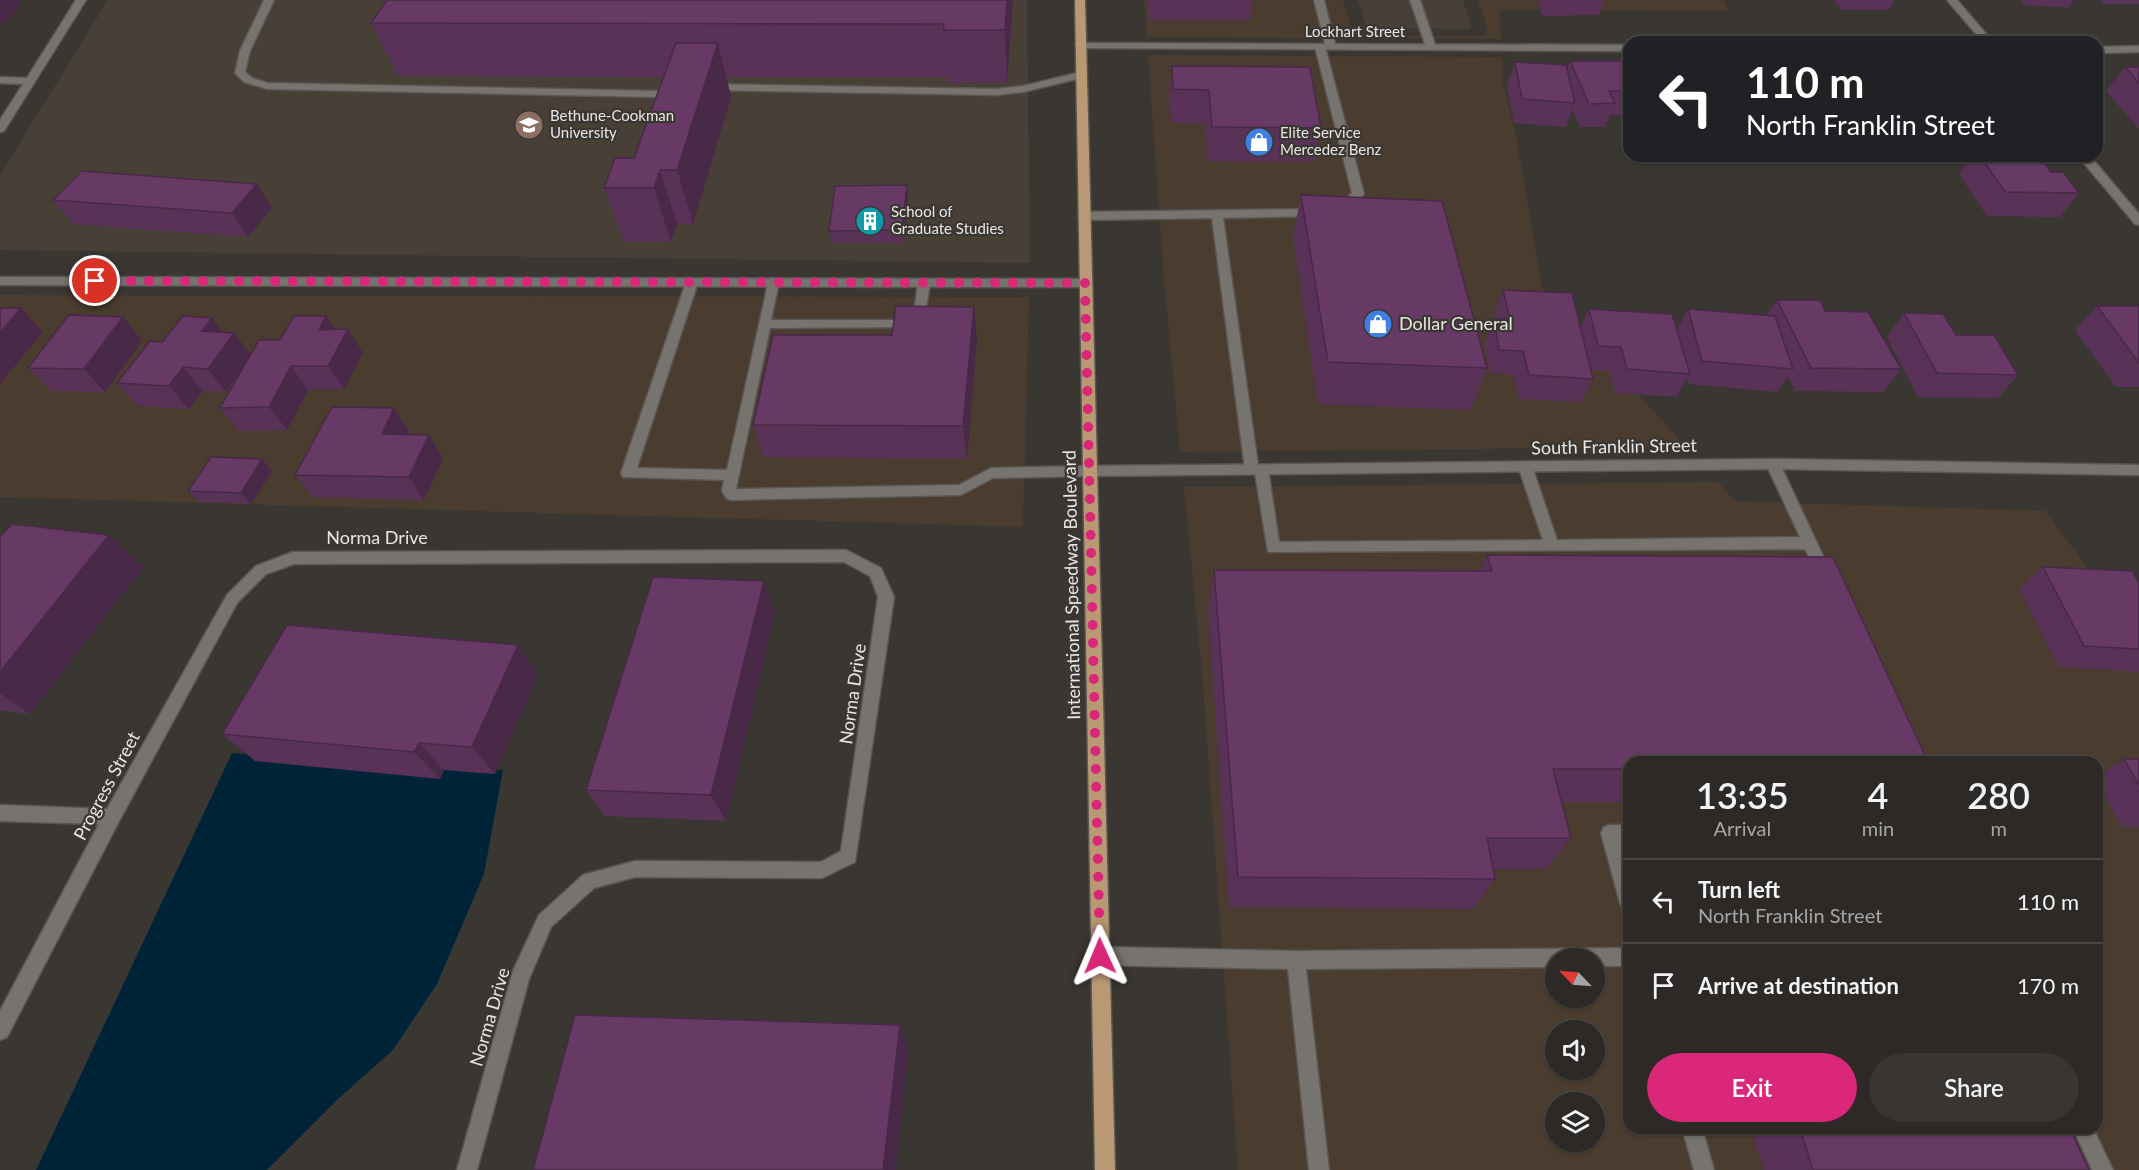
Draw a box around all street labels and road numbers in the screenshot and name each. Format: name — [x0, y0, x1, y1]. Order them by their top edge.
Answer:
street label: Lockhart Street — [1305, 22, 1406, 40]
street label: South Franklin Street — [1531, 434, 1698, 458]
street label: International Speedway Boulevard — [1058, 450, 1084, 720]
street label: Norma Drive — [326, 526, 428, 548]
street label: Norma Drive — [834, 642, 870, 746]
street label: Progress Street — [68, 727, 144, 844]
street label: Norma Drive — [464, 965, 514, 1069]

